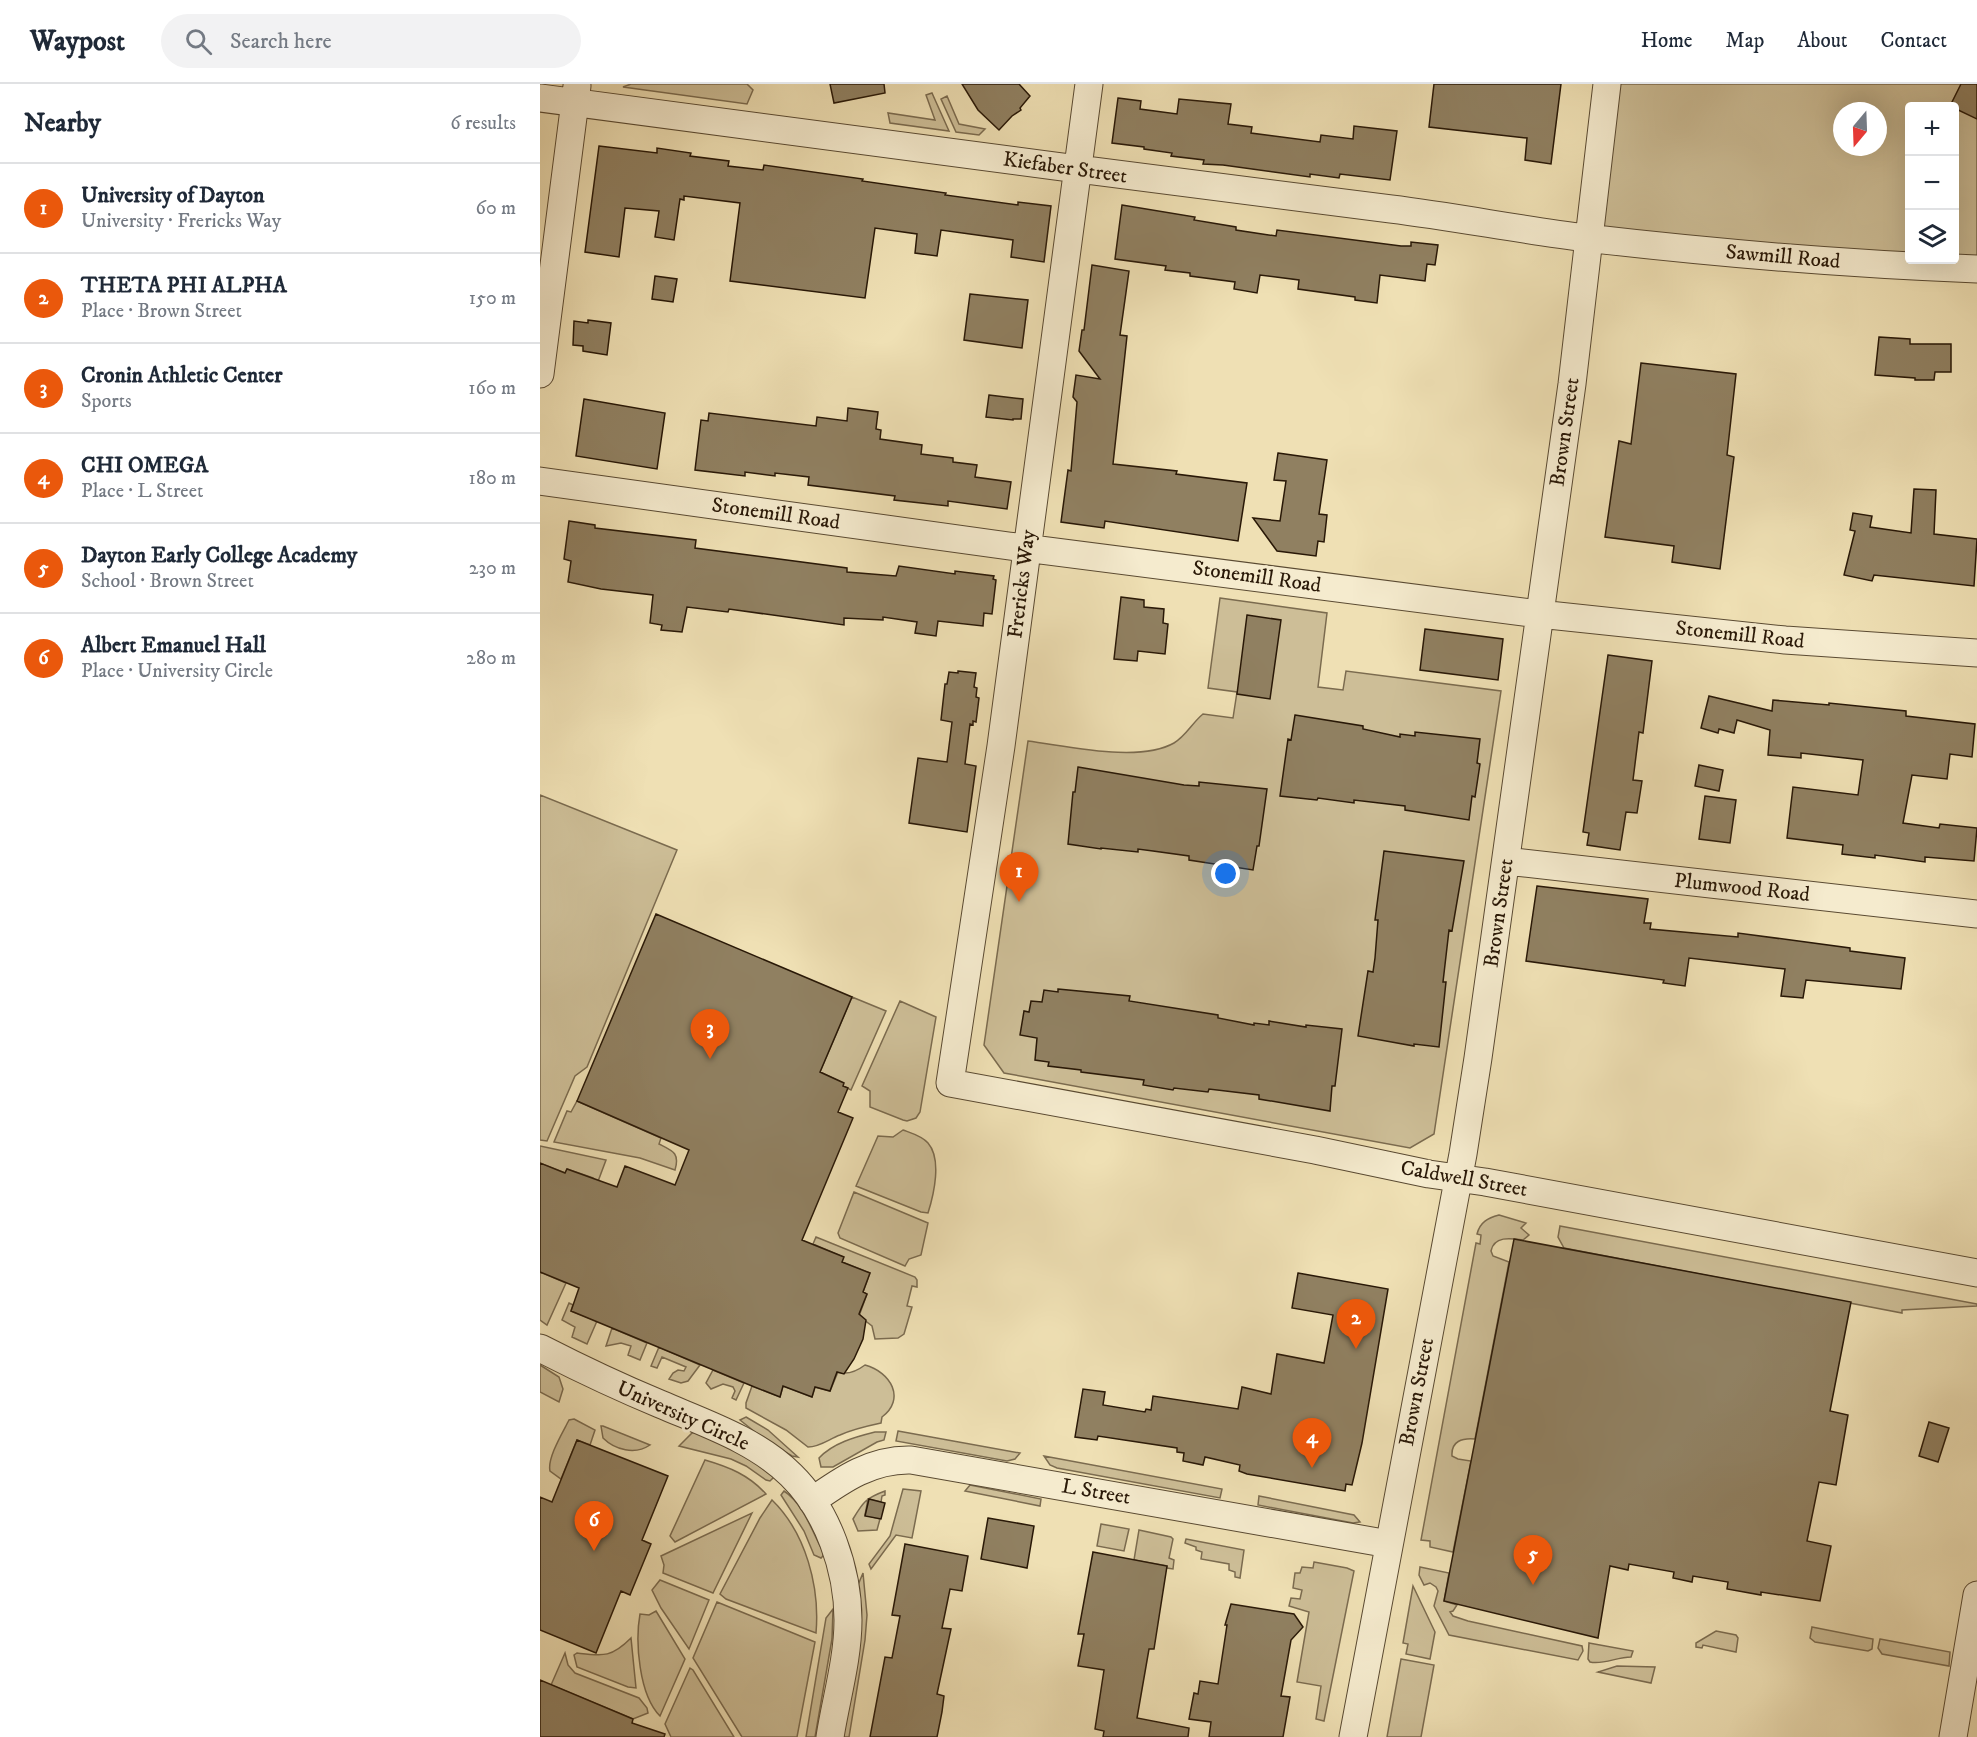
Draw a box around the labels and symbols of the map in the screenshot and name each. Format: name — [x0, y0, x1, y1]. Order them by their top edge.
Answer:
north arrow — [1833, 102, 1887, 156]
street label: Kiefaber Street — [1001, 146, 1129, 190]
street label: Sawmill Road — [1725, 239, 1842, 275]
street label: Brown Street — [1544, 376, 1586, 488]
street label: Stonemill Road — [710, 492, 842, 536]
street label: Frericks Way — [1002, 527, 1042, 640]
street label: Stonemill Road — [1191, 555, 1323, 599]
street label: Stonemill Road — [1674, 615, 1806, 655]
pin: 1 — [1000, 852, 1038, 902]
street label: Brown Street — [1478, 857, 1520, 969]
your location — [1211, 859, 1240, 888]
street label: Plumwood Road — [1673, 868, 1812, 908]
pin: 3 — [690, 1010, 730, 1059]
street label: Caldwell Street — [1398, 1155, 1530, 1203]
pin: 2 — [1336, 1300, 1376, 1349]
street label: Brown Street — [1394, 1335, 1440, 1448]
street label: University Circle — [613, 1375, 754, 1457]
pin: 4 — [1292, 1418, 1332, 1468]
street label: L Street — [1060, 1473, 1133, 1511]
pin: 6 — [574, 1502, 614, 1551]
pin: 5 — [1514, 1536, 1552, 1585]

